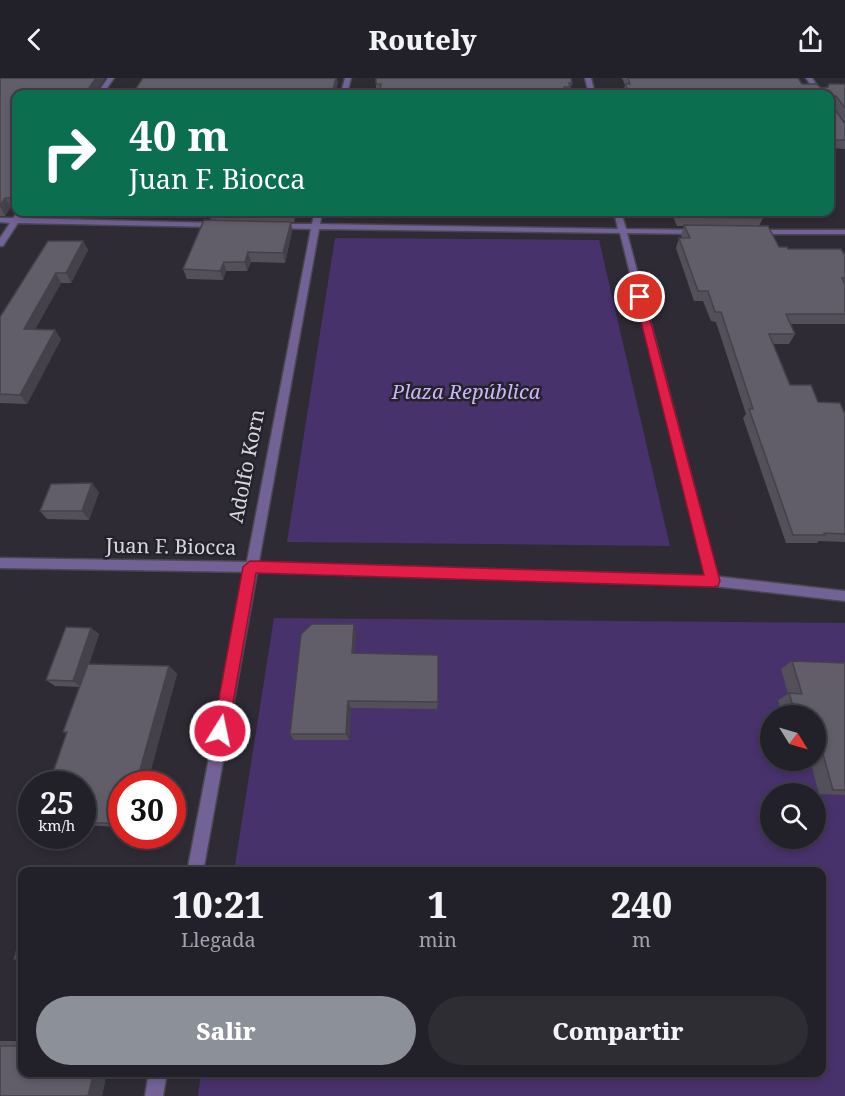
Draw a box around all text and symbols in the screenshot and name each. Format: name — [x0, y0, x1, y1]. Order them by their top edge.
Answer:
text: Routely — [368, 21, 477, 58]
icon: back — [18, 23, 51, 56]
icon: share — [794, 23, 827, 56]
text: 40 m — [129, 106, 229, 163]
icon: right — [30, 114, 108, 192]
text: Juan F. Biocca — [129, 160, 306, 197]
pin — [614, 271, 665, 322]
icon: arrive — [623, 280, 656, 313]
park label: Plaza República — [391, 378, 541, 405]
street label: Adolfo Korn — [222, 407, 270, 525]
street label: Juan F. Biocca — [104, 531, 237, 561]
position arrow — [188, 699, 252, 763]
north arrow — [760, 705, 826, 771]
map controls — [760, 705, 826, 849]
speed limit sign: 30 — [108, 771, 186, 849]
text: 25 — [40, 782, 74, 823]
button: search — [760, 783, 826, 849]
text: km/h — [39, 815, 75, 835]
text: 10:21 — [172, 880, 265, 929]
text: 1 — [428, 880, 448, 929]
text: 240 — [611, 880, 672, 929]
text: Llegada — [181, 926, 256, 953]
text: min — [419, 926, 457, 953]
text: m — [632, 926, 651, 953]
button: Salir — [36, 996, 416, 1065]
button: Compartir — [428, 996, 808, 1065]

